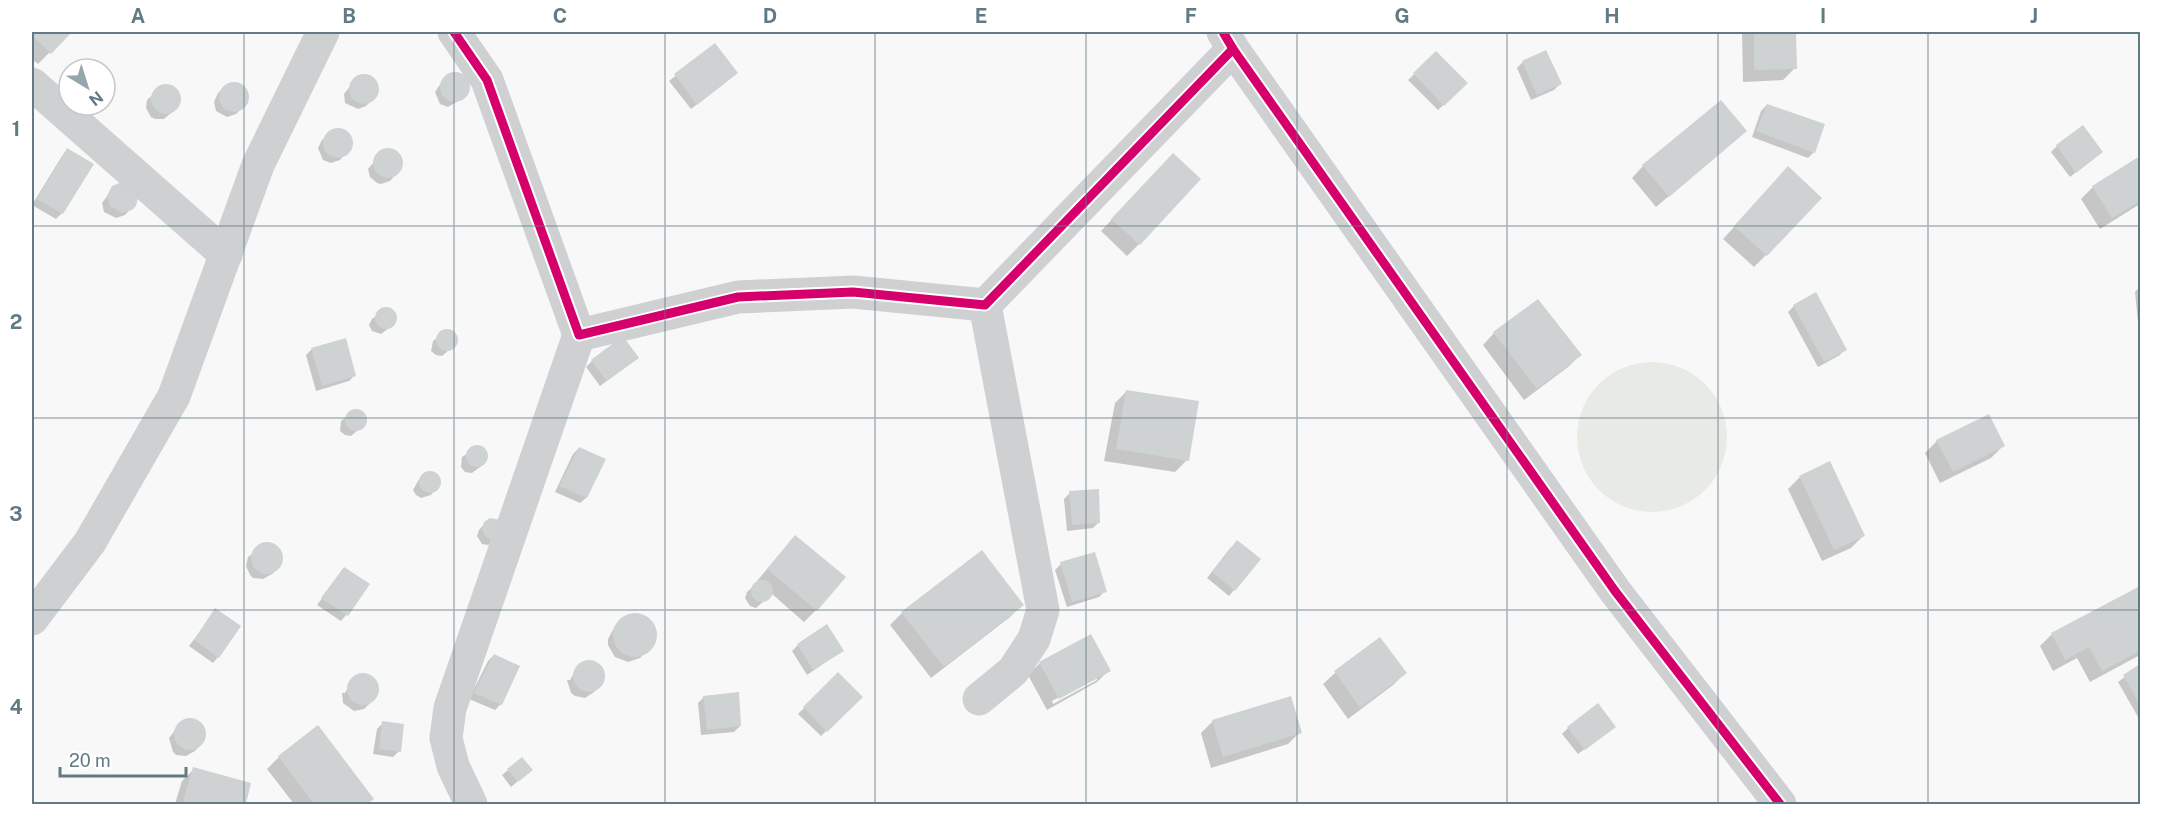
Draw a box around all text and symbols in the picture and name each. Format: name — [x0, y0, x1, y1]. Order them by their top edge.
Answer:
text: A — [131, 4, 145, 28]
text: B — [342, 4, 356, 28]
text: C — [553, 4, 567, 28]
text: D — [763, 4, 777, 28]
text: E — [975, 4, 987, 28]
text: F — [1185, 4, 1197, 28]
text: G — [1394, 4, 1410, 28]
text: H — [1604, 4, 1620, 28]
text: I — [1820, 4, 1826, 28]
text: J — [2030, 4, 2038, 28]
north arrow — [57, 57, 117, 117]
text: N — [85, 87, 107, 110]
text: 1 — [12, 117, 20, 141]
text: 2 — [10, 310, 22, 334]
text: 3 — [9, 502, 23, 526]
text: 4 — [9, 695, 23, 719]
scale bar — [60, 740, 186, 778]
text: 20 m — [69, 750, 111, 771]

